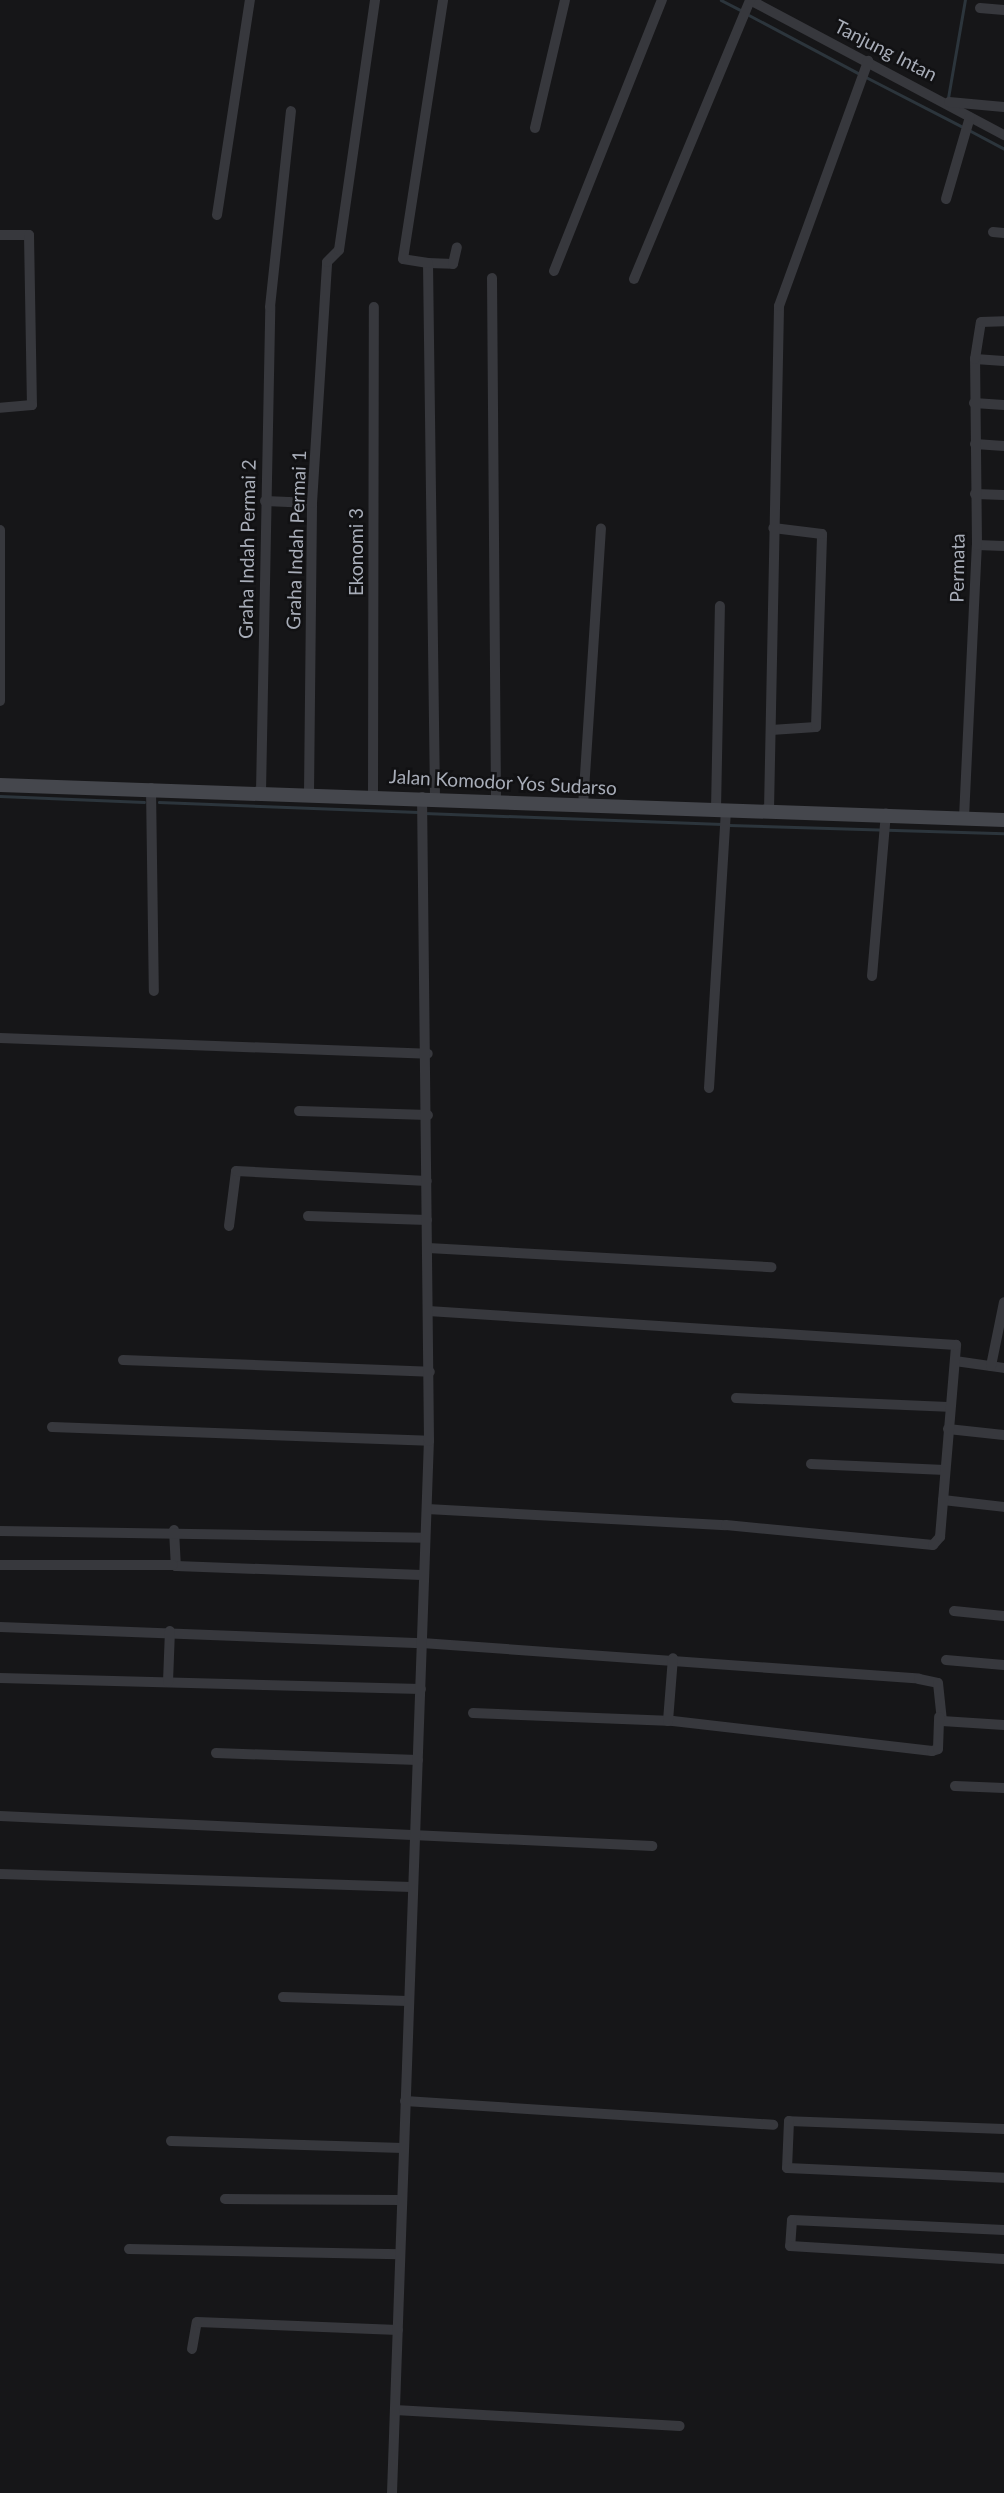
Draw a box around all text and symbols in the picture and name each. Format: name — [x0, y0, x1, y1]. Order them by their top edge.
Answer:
street label: Tanjung Intan — [831, 14, 941, 86]
street label: Graha Indah Permai 1 — [281, 450, 311, 630]
street label: Graha Indah Permai 2 — [234, 459, 260, 639]
street label: Ekonomi 3 — [345, 508, 367, 596]
street label: Permata — [945, 533, 969, 603]
street label: Jalan Komodor Yos Sudarso — [388, 765, 618, 799]

